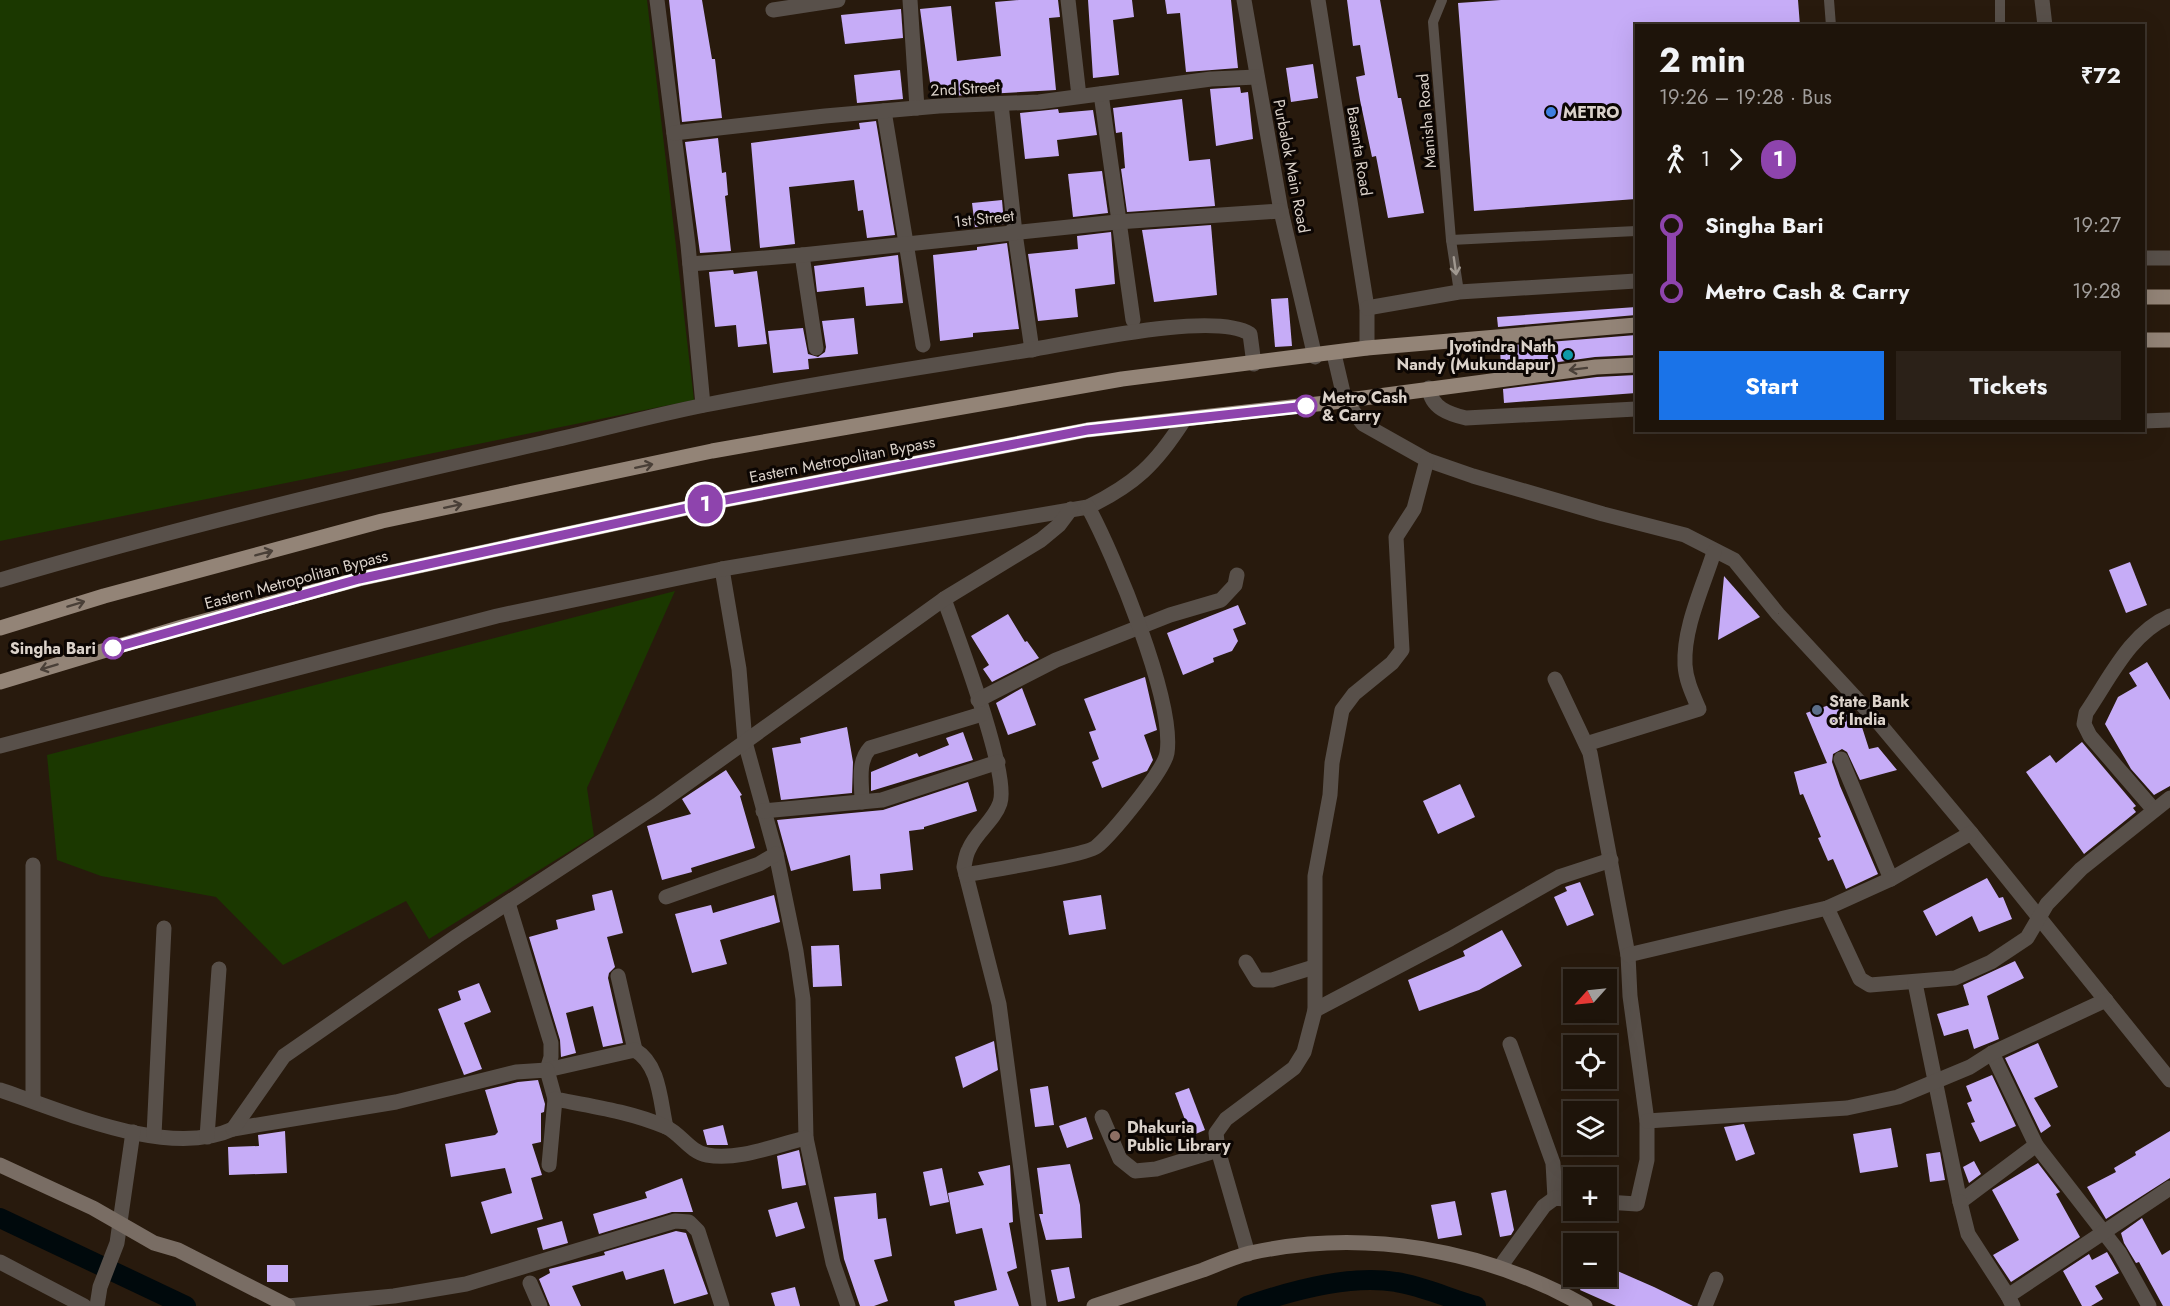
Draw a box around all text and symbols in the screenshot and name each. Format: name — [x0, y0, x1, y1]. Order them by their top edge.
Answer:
text: 2 min — [1659, 37, 1746, 84]
text: ₹72 — [2081, 59, 2121, 91]
street label: Manisha Road — [1411, 73, 1442, 169]
street label: 2nd Street — [930, 75, 1001, 102]
text: 19:26 – 19:28 · Bus — [1659, 83, 1832, 112]
street label: Purbalok Main Road — [1267, 97, 1316, 235]
place label: METRO — [1563, 101, 1619, 124]
street label: Basanta Road — [1341, 105, 1378, 197]
marker: METRO — [1544, 105, 1558, 119]
icon: walk — [1659, 143, 1692, 176]
icon: forward — [1719, 143, 1752, 176]
text: 1 — [1773, 144, 1784, 174]
text: 1 — [1701, 145, 1710, 174]
street label: 1st Street — [953, 204, 1015, 233]
text: Singha Bari — [1705, 209, 1823, 241]
text: 19:27 — [2073, 211, 2121, 240]
one-way arrow — [1450, 256, 1461, 275]
text: Metro Cash & Carry — [1705, 275, 1910, 307]
text: 19:28 — [2072, 277, 2121, 306]
place label: Jyotindra Nath Nandy (Mukundapur) — [1396, 335, 1556, 376]
marker: Jyotindra Nath Nandy (Mukundapur) — [1561, 348, 1575, 362]
button: Start — [1659, 351, 1884, 420]
button: Tickets — [1896, 351, 2121, 420]
one-way arrow — [1569, 364, 1589, 375]
place label: Metro Cash & Carry — [1322, 386, 1407, 427]
marker: Metro Cash & Carry — [1295, 395, 1317, 417]
street label: Eastern Metropolitan Bypass — [747, 430, 937, 489]
one-way arrow — [634, 459, 653, 471]
line badge: 1 — [686, 484, 724, 524]
text: 1 — [700, 489, 710, 519]
one-way arrow — [443, 500, 463, 511]
street label: Eastern Metropolitan Bypass — [202, 544, 390, 615]
one-way arrow — [254, 547, 273, 558]
one-way arrow — [66, 598, 85, 609]
place label: Singha Bari — [10, 637, 96, 660]
marker: Singha Bari — [102, 637, 124, 659]
one-way arrow — [40, 662, 59, 673]
place label: State Bank of India — [1829, 690, 1910, 731]
marker: State Bank of India — [1810, 703, 1824, 717]
north arrow — [1563, 969, 1617, 1023]
map controls — [1563, 969, 1617, 1287]
button: locate — [1563, 1035, 1617, 1089]
button: layers — [1563, 1101, 1617, 1155]
place label: Dhakuria Public Library — [1127, 1116, 1231, 1157]
marker: Dhakuria Public Library — [1108, 1129, 1122, 1143]
button: + — [1563, 1167, 1617, 1221]
button: − — [1563, 1233, 1617, 1287]

